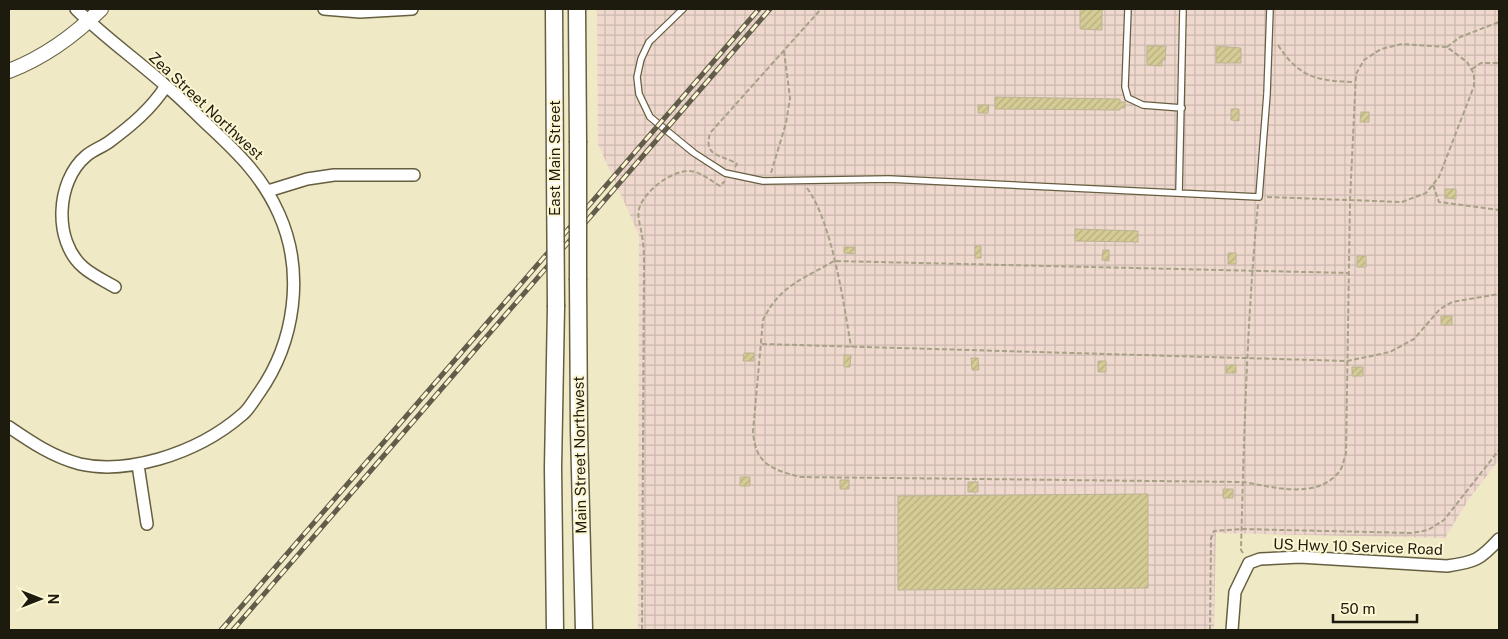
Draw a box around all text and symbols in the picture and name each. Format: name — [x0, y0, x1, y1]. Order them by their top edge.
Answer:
street label: Zea Street Northwest — [146, 48, 267, 163]
street label: East Main Street — [546, 100, 563, 216]
street label: Main Street Northwest — [570, 376, 589, 534]
street label: US Hwy 10 Service Road — [1273, 535, 1443, 558]
north arrow — [15, 574, 65, 624]
scale bar — [1333, 592, 1417, 624]
text: N — [45, 594, 61, 604]
text: 50 m — [1340, 600, 1375, 617]

